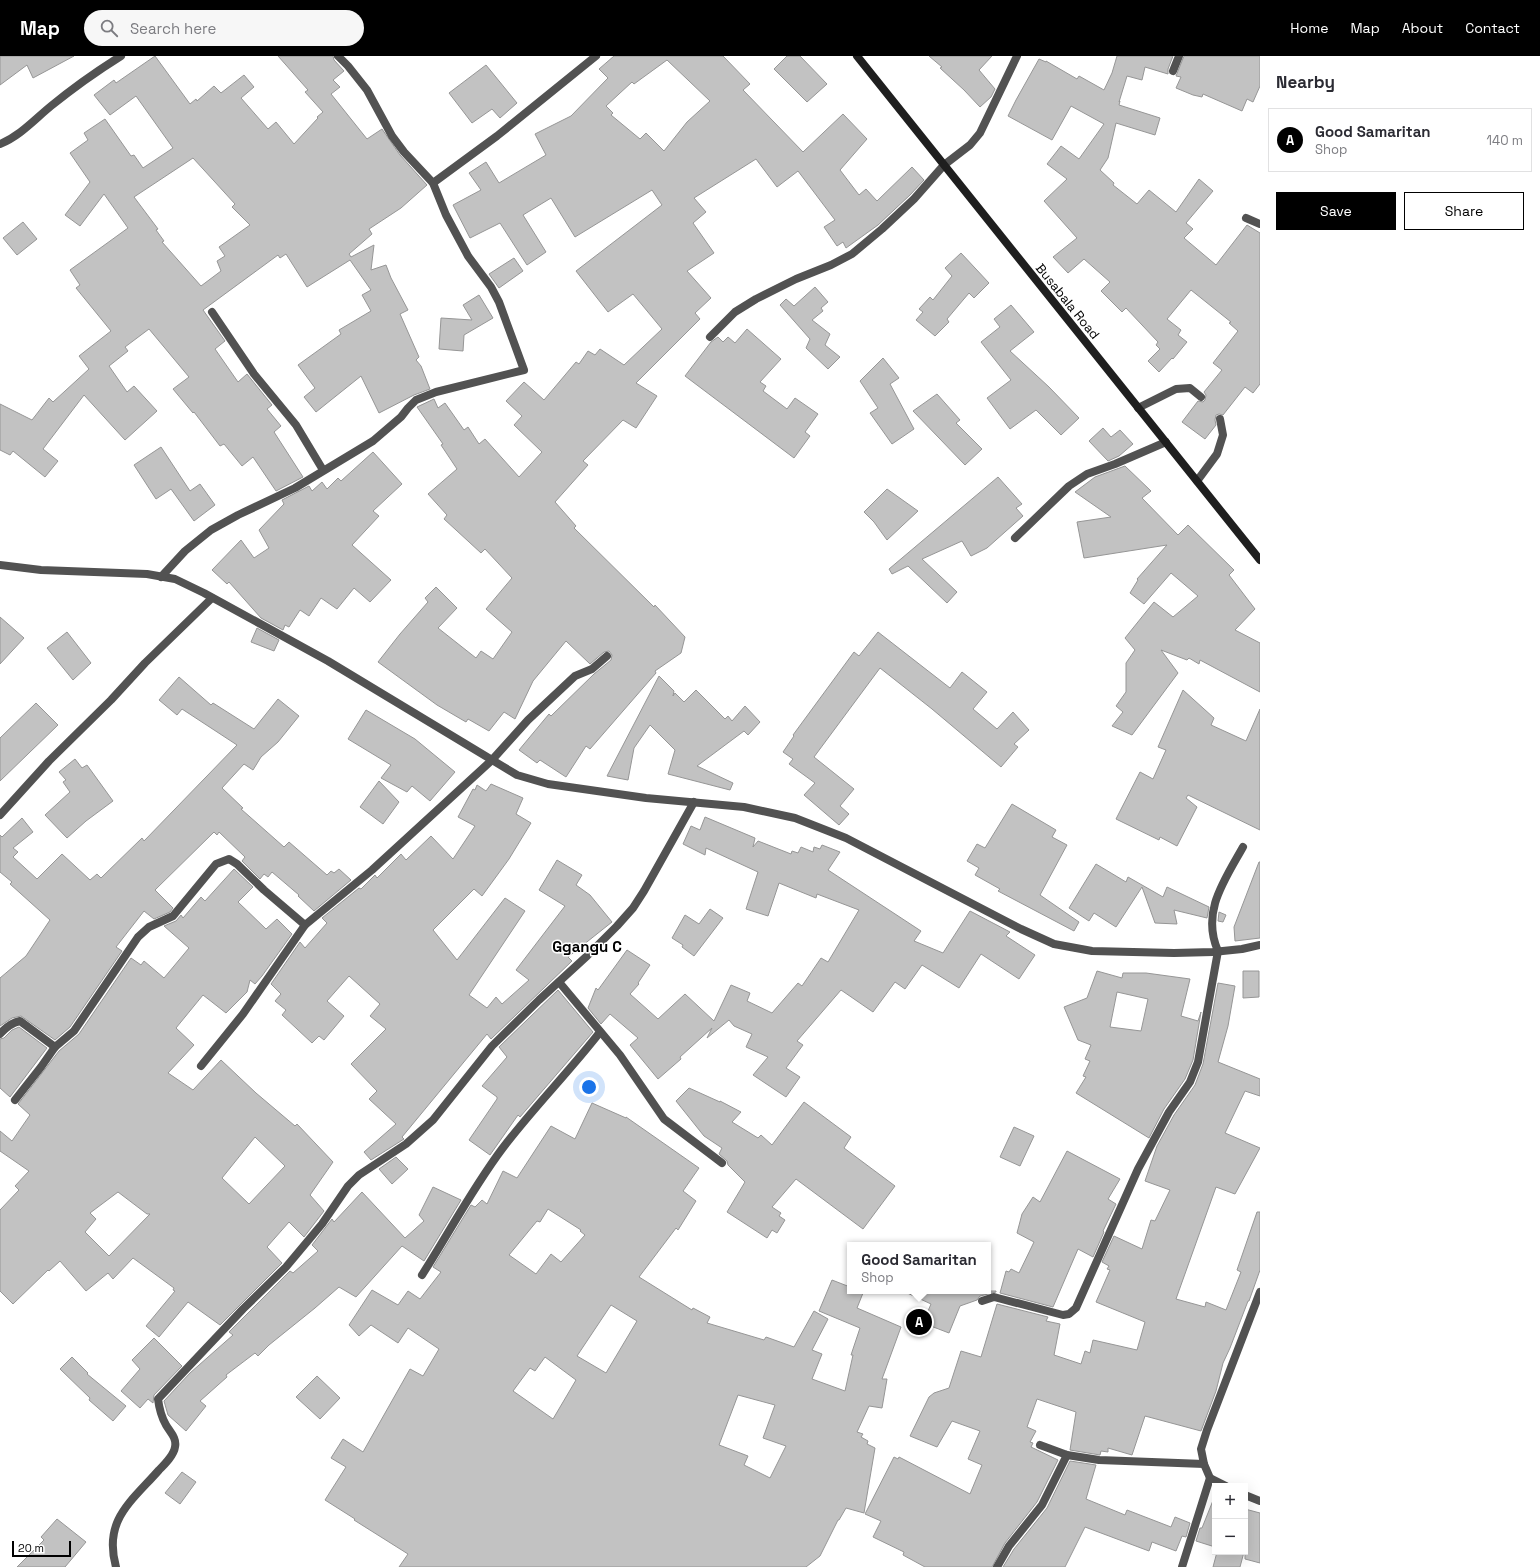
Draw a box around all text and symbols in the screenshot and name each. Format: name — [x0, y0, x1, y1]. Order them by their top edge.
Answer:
search box — [84, 10, 364, 46]
text: Map — [20, 16, 60, 41]
icon: search — [98, 17, 120, 39]
text: Search here — [130, 19, 216, 38]
text: Home — [1290, 19, 1328, 37]
text: Map — [1350, 19, 1380, 37]
text: About — [1402, 19, 1443, 37]
text: Contact — [1465, 19, 1520, 37]
text: Nearby — [1276, 71, 1335, 93]
text: Good Samaritan — [1315, 122, 1431, 141]
text: A — [1286, 132, 1294, 149]
text: 140 m — [1487, 132, 1523, 149]
text: Shop — [1315, 141, 1347, 158]
button: Save — [1276, 192, 1396, 230]
button: Share — [1404, 192, 1524, 230]
street label: Busabala Road — [1032, 260, 1103, 343]
district label: Ggangu C — [552, 937, 622, 956]
your location — [579, 1077, 599, 1097]
popup — [847, 1242, 991, 1294]
text: Good Samaritan — [861, 1250, 977, 1269]
text: Shop — [861, 1269, 894, 1286]
pin: A — [906, 1307, 932, 1337]
map controls — [1212, 1483, 1248, 1555]
button: + — [1212, 1483, 1248, 1519]
button: − — [1212, 1519, 1248, 1555]
scale bar — [12, 1539, 71, 1558]
text: 20 m — [18, 1541, 44, 1555]

